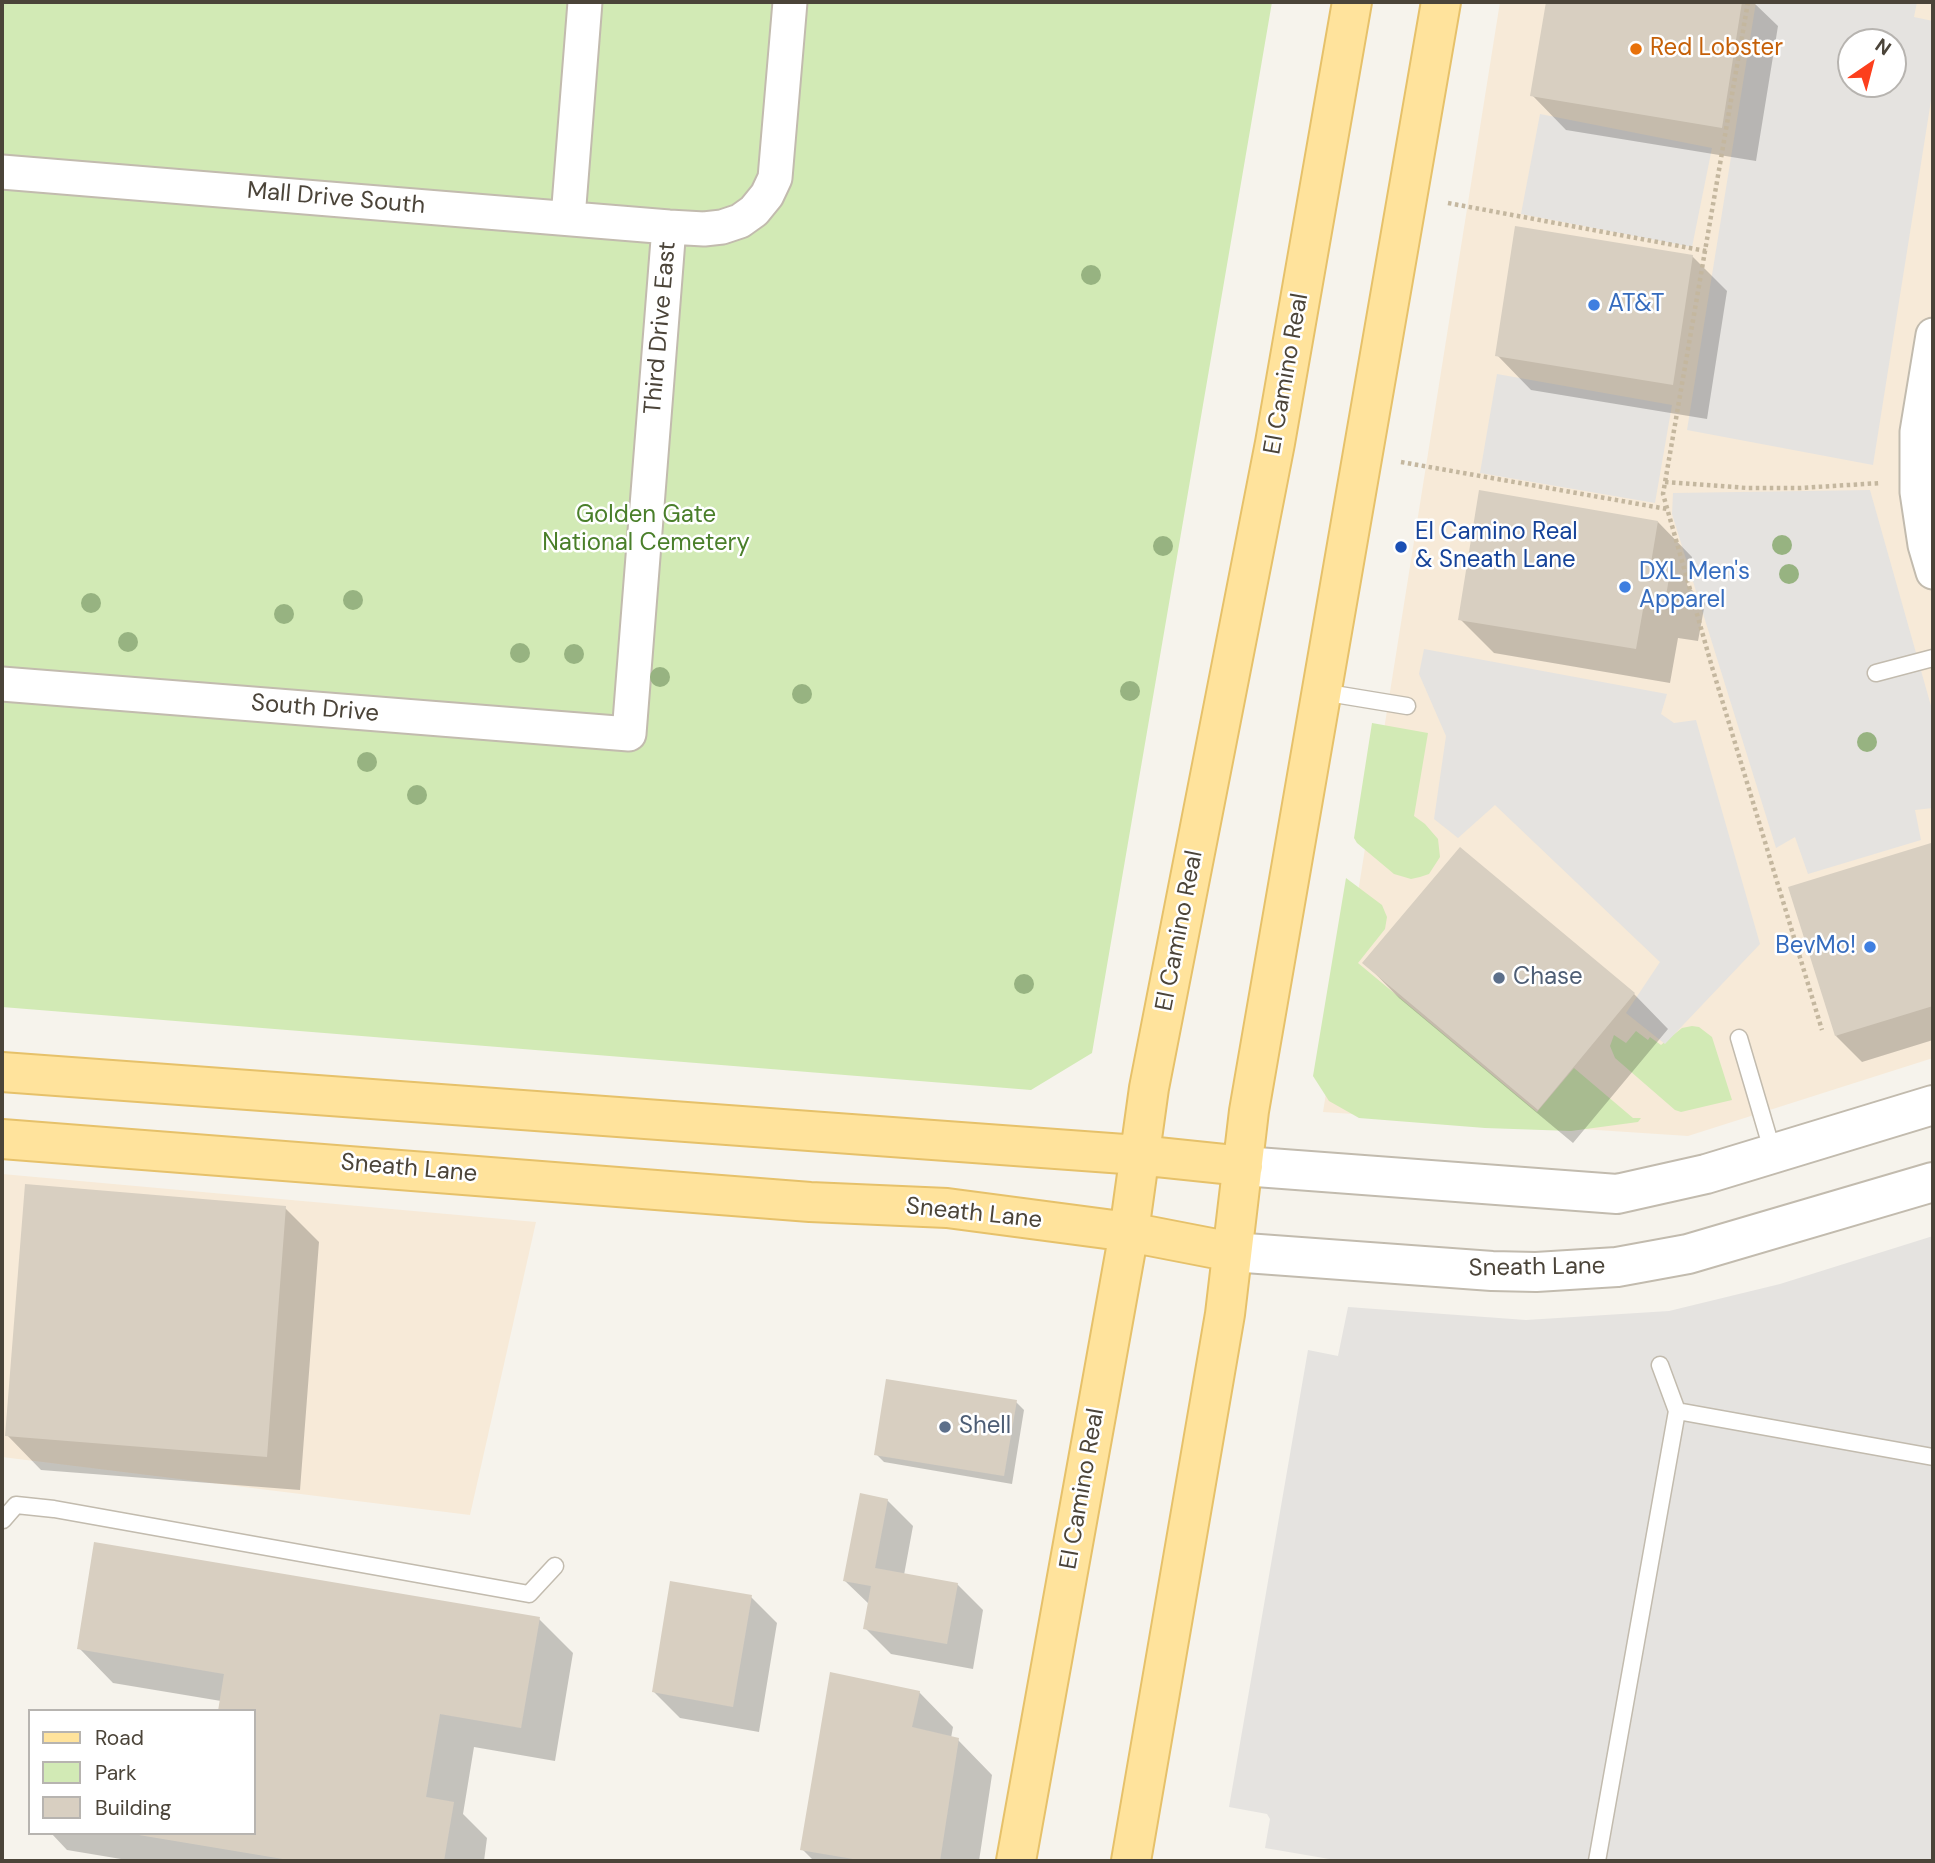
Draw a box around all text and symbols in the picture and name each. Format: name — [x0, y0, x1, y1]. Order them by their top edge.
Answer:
north arrow — [1837, 28, 1907, 98]
text: N — [1870, 33, 1896, 61]
place label: Red Lobster — [1650, 35, 1783, 63]
marker: Red Lobster — [1628, 41, 1644, 57]
street label: Mall Drive South — [246, 177, 426, 221]
street label: Third Drive East — [639, 240, 683, 416]
street label: El Camino Real — [1259, 291, 1315, 457]
place label: AT&T — [1608, 291, 1664, 319]
marker: AT&T — [1586, 297, 1602, 313]
park label: Golden Gate National Cemetery — [542, 502, 750, 558]
place label: El Camino Real & Sneath Lane — [1415, 519, 1578, 575]
marker: El Camino Real & Sneath Lane — [1393, 539, 1409, 555]
place label: DXL Men's Apparel — [1639, 559, 1750, 615]
marker: DXL Men's Apparel — [1617, 579, 1633, 595]
street label: South Drive — [250, 689, 380, 729]
street label: El Camino Real — [1150, 848, 1210, 1014]
place label: BevMo! — [1775, 933, 1856, 961]
marker: BevMo! — [1862, 939, 1878, 955]
place label: Chase — [1513, 964, 1583, 992]
marker: Chase — [1491, 970, 1507, 986]
street label: Sneath Lane — [340, 1149, 478, 1189]
street label: Sneath Lane — [904, 1193, 1044, 1235]
street label: Sneath Lane — [1468, 1252, 1606, 1284]
street label: El Camino Real — [1055, 1406, 1111, 1572]
place label: Shell — [959, 1413, 1011, 1441]
marker: Shell — [937, 1419, 953, 1435]
legend — [28, 1709, 256, 1835]
text: Road — [95, 1724, 144, 1752]
text: Park — [95, 1759, 136, 1787]
text: Building — [95, 1794, 171, 1822]

